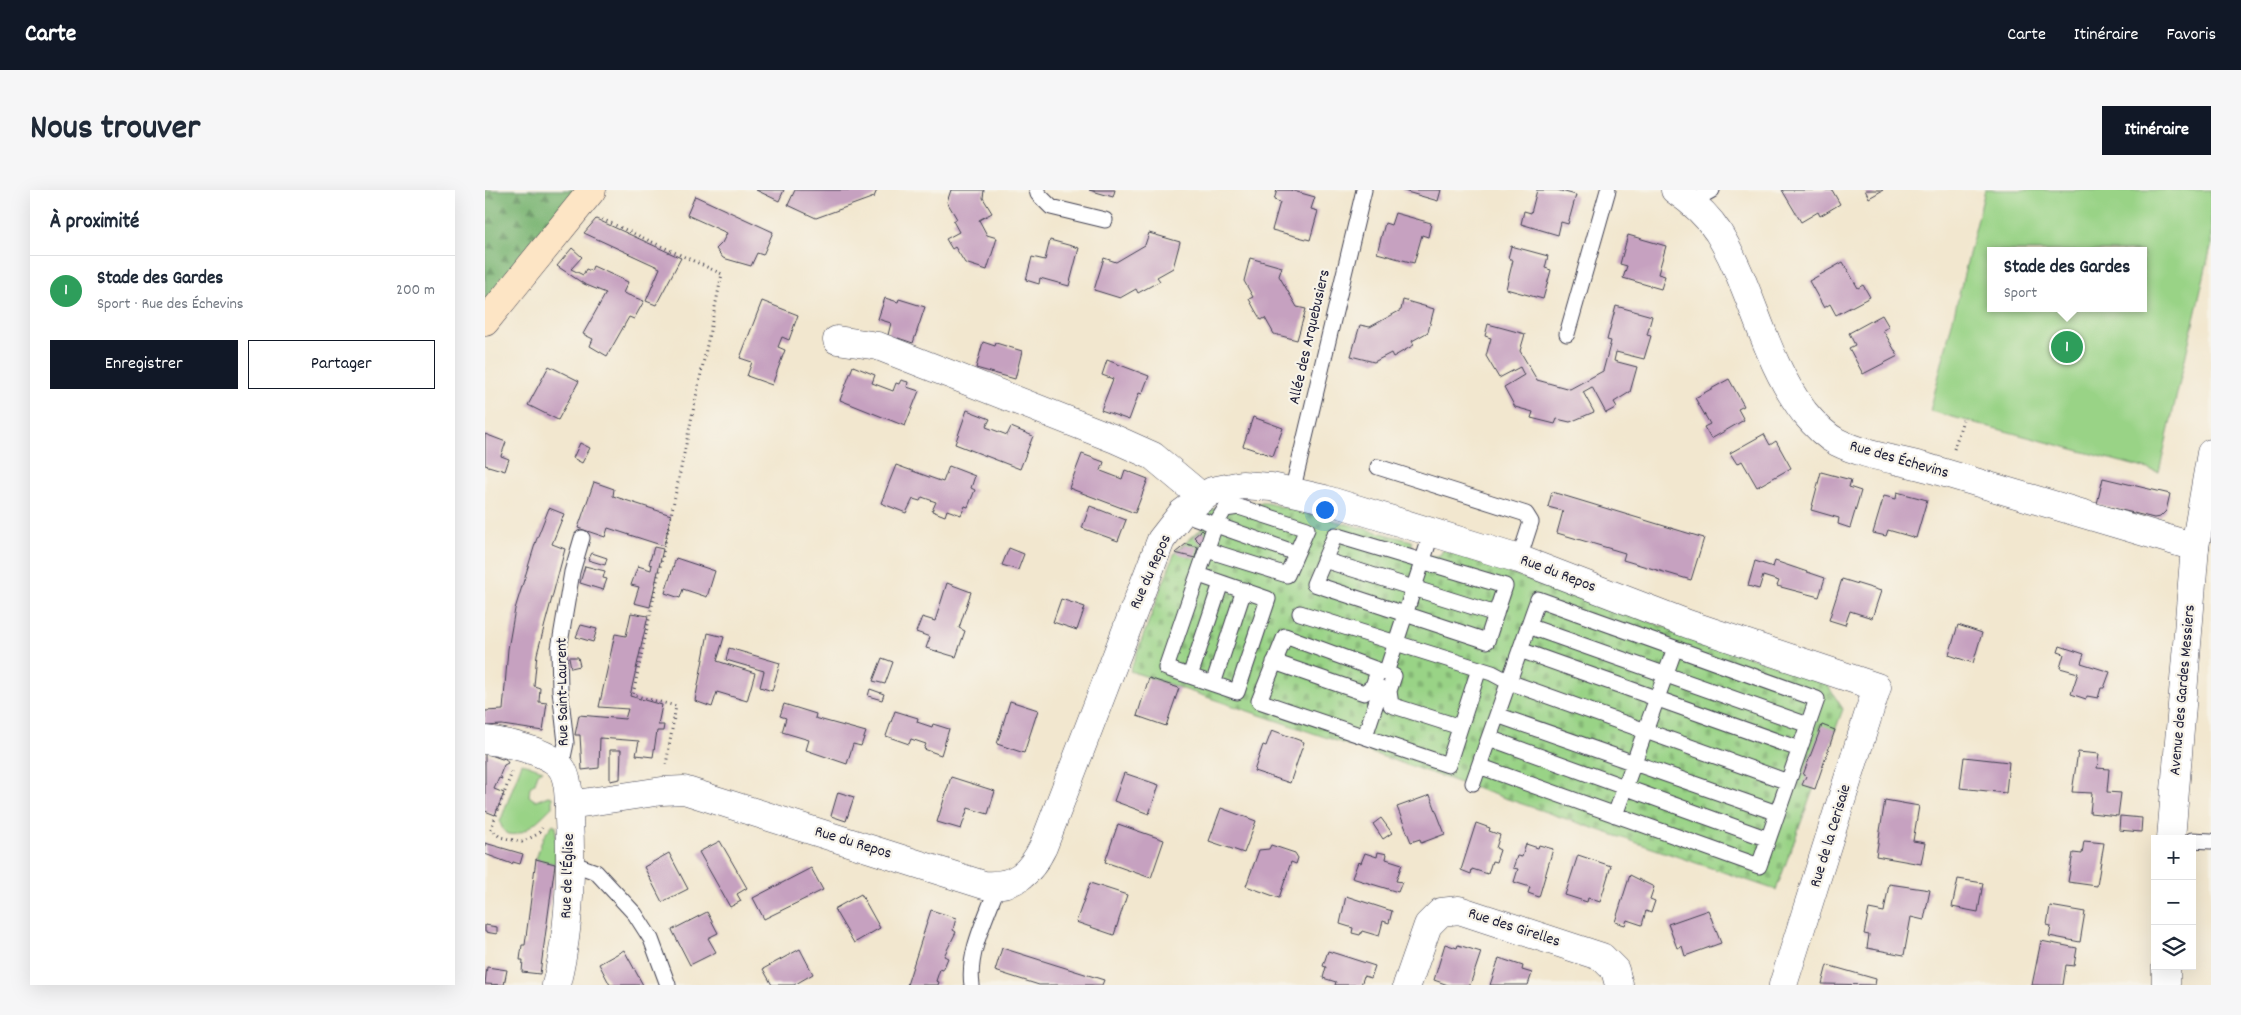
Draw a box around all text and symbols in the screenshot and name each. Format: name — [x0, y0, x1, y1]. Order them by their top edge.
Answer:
text: Carte — [25, 18, 76, 52]
text: Carte — [2007, 23, 2046, 48]
text: Itinéraire — [2074, 23, 2138, 48]
text: Favoris — [2166, 23, 2216, 48]
text: Nous trouver — [30, 105, 200, 155]
button: Itinéraire — [2102, 106, 2211, 155]
text: À proximité — [50, 208, 139, 238]
popup — [1987, 247, 2147, 312]
text: Stade des Gardes — [2004, 255, 2130, 282]
text: Stade des Gardes — [97, 266, 223, 293]
street label: Allée des Arquebusiers — [1283, 267, 1337, 407]
text: 1 — [64, 279, 68, 302]
text: 200 m — [396, 279, 435, 302]
text: Sport — [2004, 282, 2037, 305]
text: Sport · Rue des Échevins — [97, 293, 244, 316]
pin: 1 — [2051, 328, 2083, 366]
button: Enregistrer — [50, 340, 238, 389]
button: Partager — [248, 340, 435, 389]
street label: Rue des Échevins — [1847, 435, 1952, 485]
your location — [1312, 497, 1338, 523]
street label: Rue du Repos — [1124, 531, 1178, 613]
street label: Rue du Repos — [1517, 549, 1599, 599]
street label: Avenue des Gardes Messiers — [2164, 603, 2202, 776]
street label: Rue Saint-Laurent — [551, 637, 575, 747]
street label: Rue de la Cerisaie — [1804, 782, 1858, 890]
street label: Rue du Repos — [812, 820, 895, 866]
street label: Rue de l'Église — [555, 833, 581, 919]
map controls — [2151, 835, 2196, 970]
button: + — [2151, 835, 2196, 880]
button: − — [2151, 880, 2196, 925]
street label: Rue des Girelles — [1465, 902, 1563, 954]
button: layers — [2151, 925, 2196, 970]

